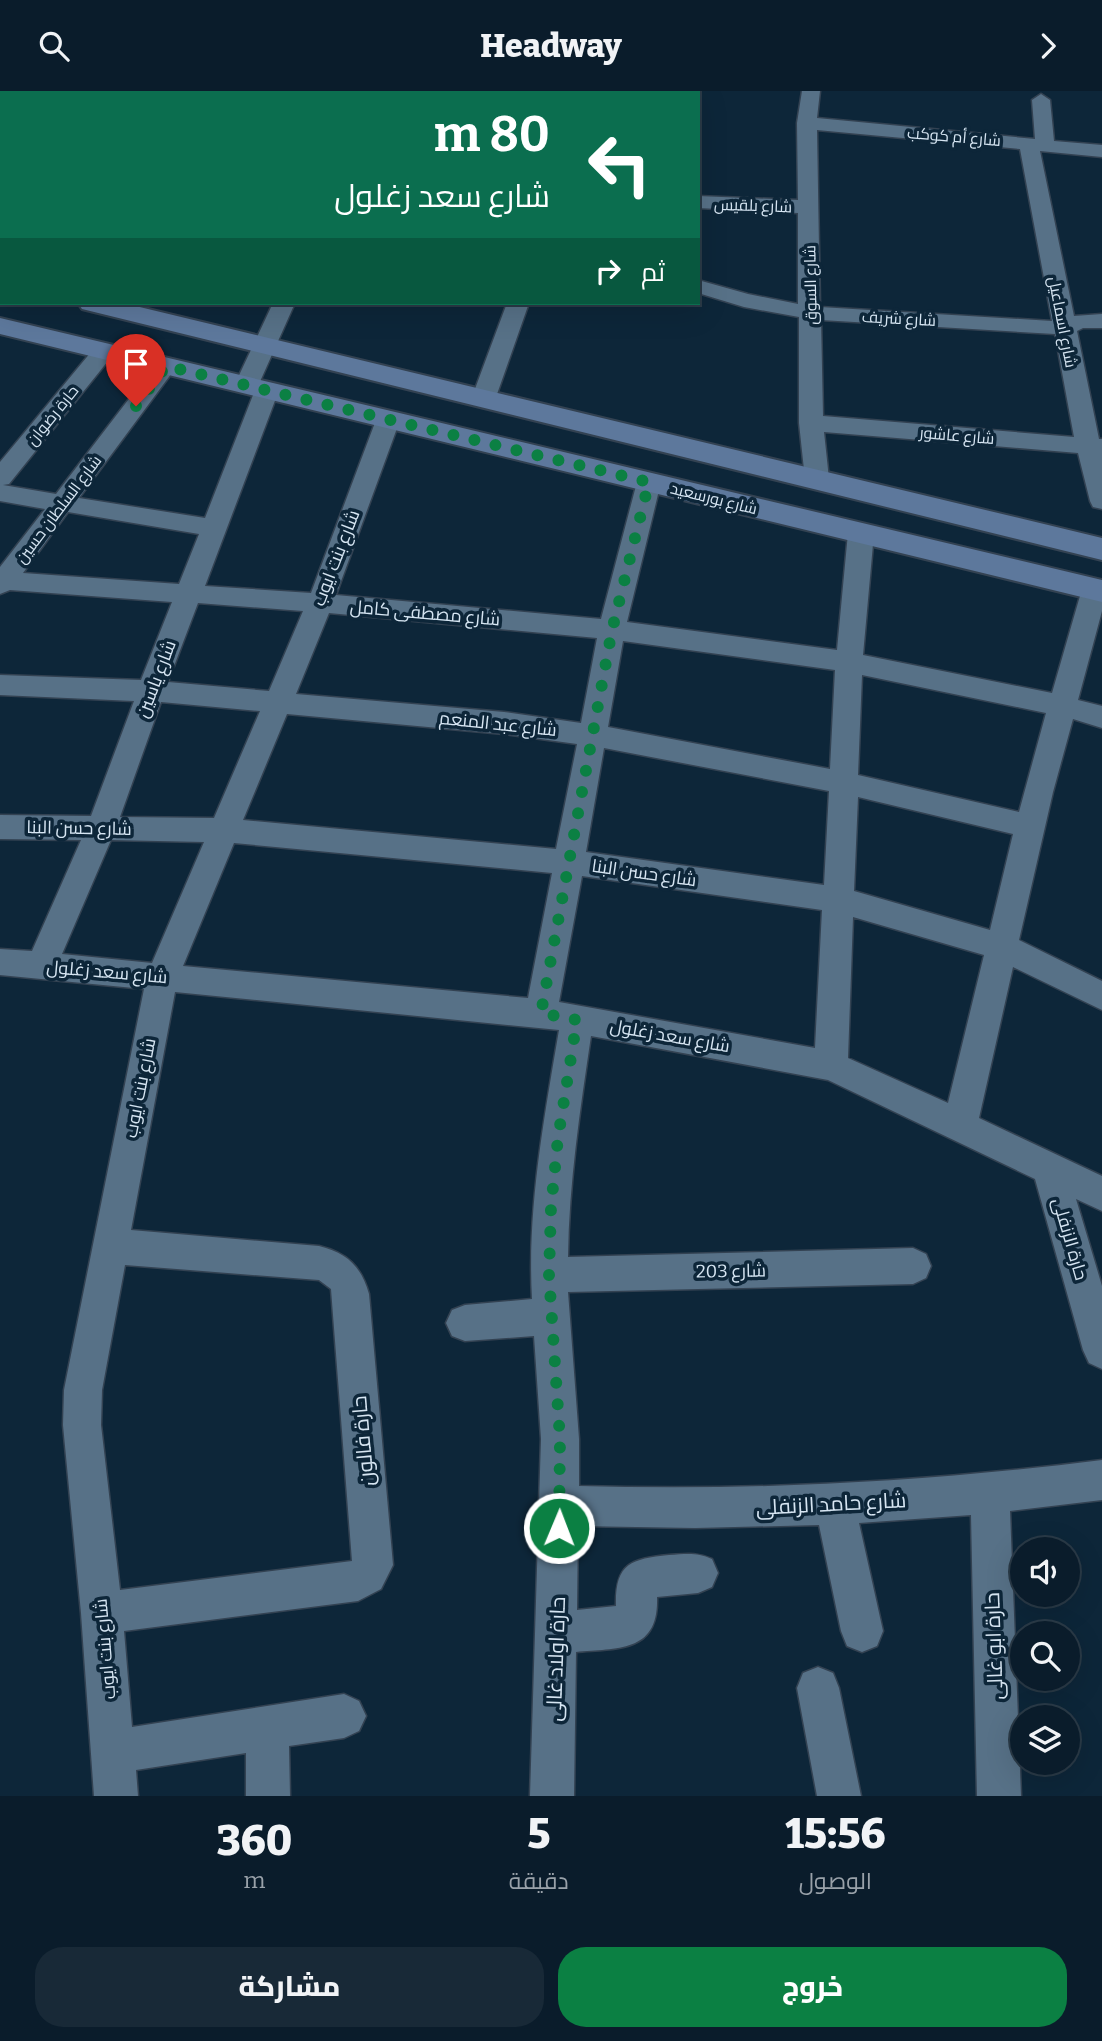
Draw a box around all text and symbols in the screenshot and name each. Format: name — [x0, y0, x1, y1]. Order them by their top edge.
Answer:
icon: search — [35, 27, 73, 65]
text: Headway — [480, 27, 622, 65]
icon: forward — [1029, 27, 1067, 65]
text: 80 m — [434, 105, 550, 164]
icon: left — [574, 119, 665, 210]
street label: شارع أم كوكب — [906, 123, 1002, 152]
text: شارع سعد زغلول — [334, 177, 550, 215]
street label: شارع بلقيس — [713, 195, 792, 218]
street label: شارع السوق — [800, 245, 823, 325]
icon: right — [589, 252, 627, 290]
text: ثم — [641, 257, 665, 288]
street label: شارع اسماعيل — [1042, 275, 1081, 370]
street label: شارع شريف — [861, 307, 937, 332]
pin — [106, 334, 166, 406]
icon: arrive — [117, 345, 155, 383]
street label: حارة رضوان — [22, 381, 83, 450]
street label: شارع عاشور — [918, 423, 995, 450]
street label: شارع السلطان حسين — [11, 451, 107, 568]
street label: شارع بورسعيد — [668, 479, 759, 520]
street label: شارع بنت ايوب — [308, 507, 365, 610]
street label: شارع مصطفى كامل — [349, 595, 501, 632]
street label: شارع ياسين — [131, 637, 182, 721]
street label: شارع عبد المنعم — [438, 707, 558, 742]
street label: شارع حسن البنا — [26, 816, 132, 841]
street label: شارع حسن البنا — [590, 855, 698, 892]
street label: شارع سعد زغلول — [46, 956, 168, 989]
street label: شارع سعد زغلول — [608, 1015, 732, 1058]
street label: شارع بنت ايوب — [120, 1036, 161, 1140]
street label: حارة الزنفلى — [1048, 1195, 1092, 1283]
street label: شارع 203 — [696, 1259, 766, 1284]
street label: حارة فالون — [346, 1395, 380, 1487]
street label: شارع حامد الزنفلى — [755, 1487, 907, 1522]
position arrow — [522, 1491, 596, 1565]
map controls — [1010, 1537, 1080, 1775]
button: sound — [1010, 1537, 1080, 1607]
street label: حارة ابو غالى — [979, 1592, 1009, 1700]
street label: حارة اولاد غالى — [541, 1596, 571, 1722]
street label: شارع بنت ايوب — [90, 1598, 121, 1700]
button: search — [1010, 1621, 1080, 1691]
button: layers — [1010, 1705, 1080, 1775]
text: 5 — [527, 1809, 550, 1859]
text: 15:56 — [785, 1809, 885, 1859]
text: 360 — [217, 1816, 292, 1866]
text: m — [243, 1866, 265, 1894]
text: دقيقة — [509, 1867, 569, 1895]
text: الوصول — [799, 1867, 872, 1895]
button: مشاركة — [35, 1947, 544, 2027]
button: خروج — [558, 1947, 1067, 2027]

